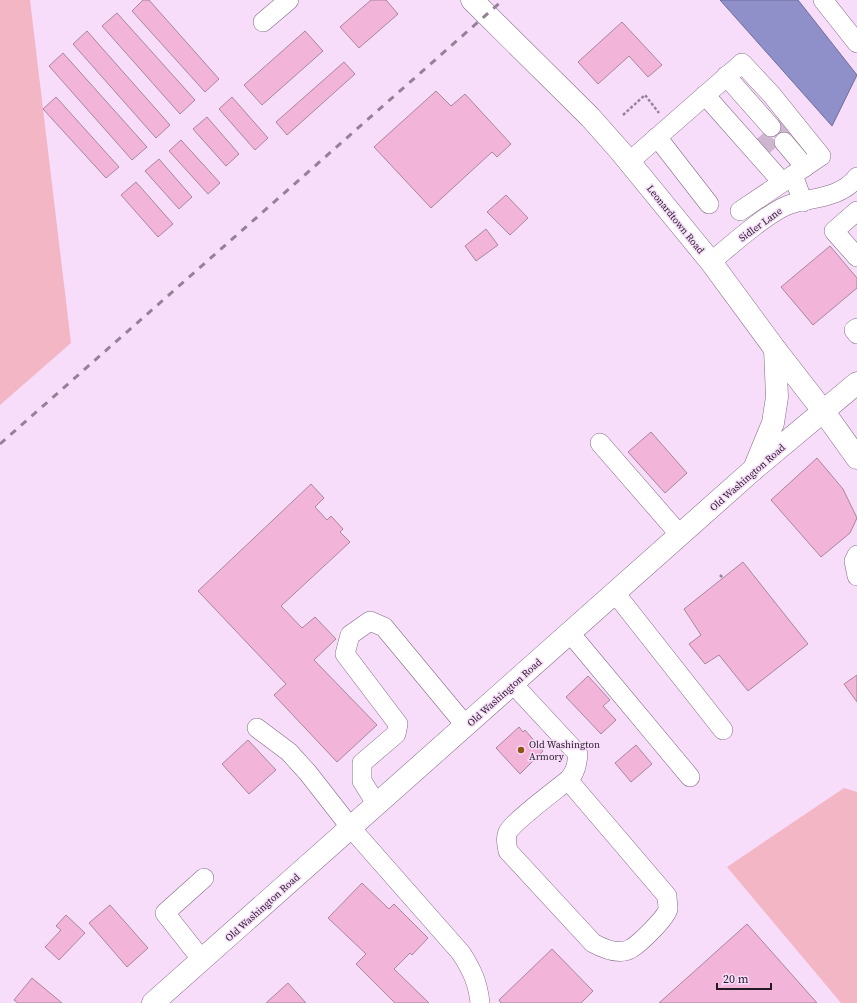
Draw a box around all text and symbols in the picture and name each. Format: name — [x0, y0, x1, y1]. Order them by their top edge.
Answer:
street label: Leonardtown Road — [644, 182, 708, 257]
street label: Sidler Lane — [736, 204, 785, 245]
street label: Old Washington Road — [707, 441, 788, 514]
street label: Old Washington Road — [464, 655, 545, 729]
place label: Old Washington Armory — [529, 738, 600, 763]
marker: Old Washington Armory — [516, 745, 526, 755]
street label: Old Washington Road — [222, 870, 303, 944]
scale bar — [717, 965, 771, 991]
text: 20 m — [723, 971, 749, 987]

